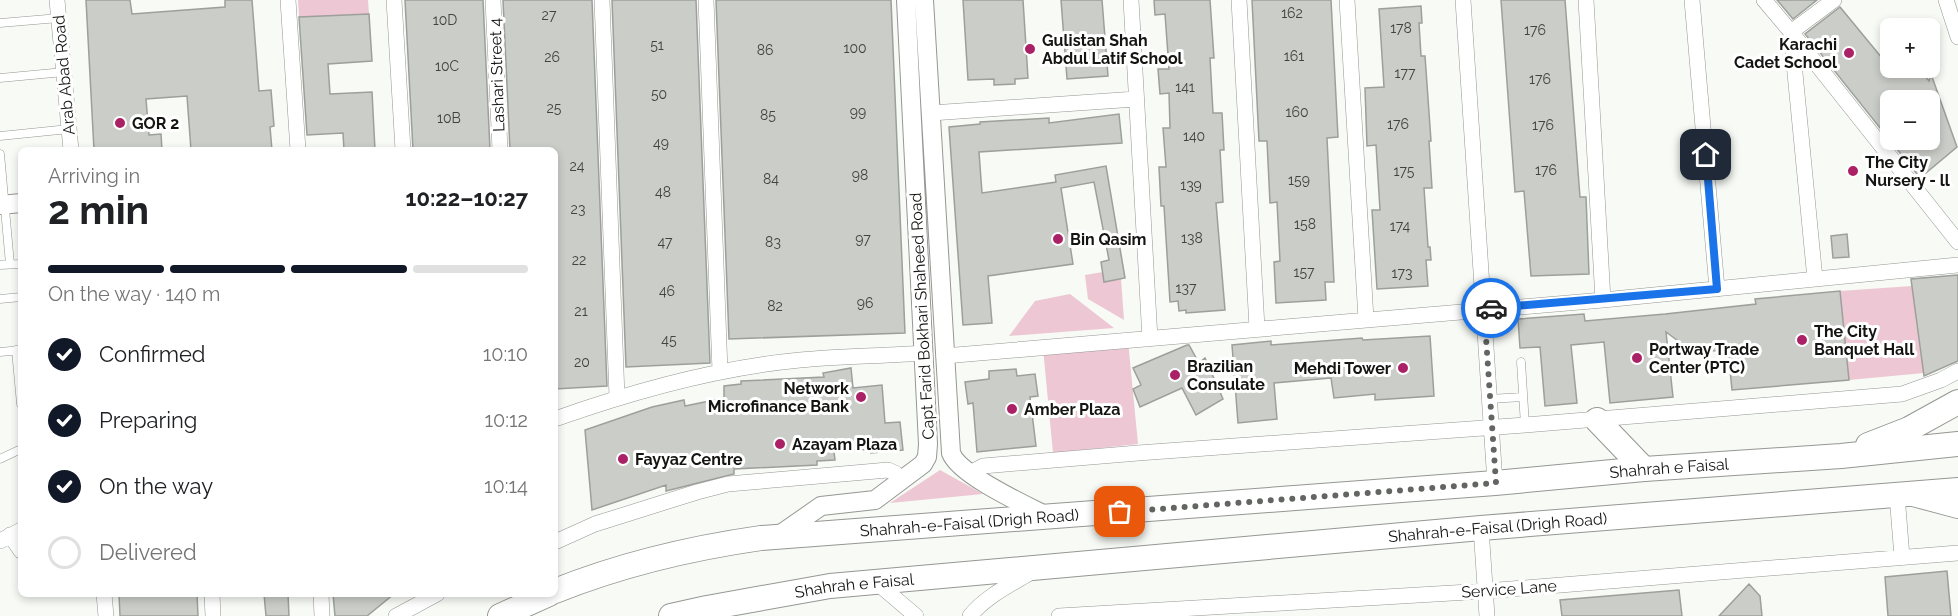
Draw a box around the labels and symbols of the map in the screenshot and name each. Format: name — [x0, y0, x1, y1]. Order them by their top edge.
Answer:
house number: 162 — [1281, 5, 1303, 21]
house number: 27 — [542, 7, 557, 23]
house number: 10D — [433, 12, 457, 28]
street label: Arab Abad Road — [49, 14, 79, 136]
street label: Lashari Street 4 — [486, 17, 508, 132]
house number: 178 — [1390, 20, 1412, 36]
house number: 176 — [1524, 22, 1546, 38]
place label: Gulistan Shah Abdul Latif School — [1042, 31, 1184, 68]
place label: Karachi Cadet School — [1734, 35, 1838, 72]
house number: 51 — [650, 37, 664, 53]
house number: 100 — [843, 40, 867, 56]
house number: 86 — [757, 42, 773, 58]
marker: Gulistan Shah Abdul Latif School — [1023, 42, 1037, 56]
marker: Karachi Cadet School — [1842, 46, 1856, 60]
house number: 161 — [1284, 48, 1304, 64]
house number: 26 — [544, 49, 560, 65]
house number: 10C — [435, 58, 459, 74]
house number: 177 — [1395, 65, 1416, 81]
house number: 176 — [1529, 71, 1551, 87]
house number: 141 — [1175, 79, 1195, 95]
house number: 50 — [651, 86, 667, 102]
house number: 25 — [547, 100, 562, 116]
house number: 99 — [850, 104, 866, 120]
house number: 160 — [1285, 104, 1309, 120]
house number: 85 — [760, 107, 776, 123]
house number: 10B — [437, 110, 461, 126]
place label: GOR 2 — [132, 114, 179, 133]
marker: GOR 2 — [113, 116, 127, 130]
house number: 176 — [1387, 116, 1409, 132]
house number: 176 — [1532, 117, 1554, 133]
house number: 140 — [1183, 128, 1205, 144]
pin — [1680, 129, 1731, 180]
house number: 49 — [653, 135, 669, 151]
place label: The City Nursery - ll — [1865, 153, 1951, 190]
house number: 24 — [570, 158, 585, 174]
house number: 176 — [1535, 162, 1557, 178]
house number: 175 — [1394, 163, 1415, 179]
marker: The City Nursery - ll — [1846, 164, 1860, 178]
house number: 98 — [852, 167, 868, 183]
house number: 84 — [763, 171, 779, 187]
house number: 159 — [1288, 172, 1310, 188]
house number: 139 — [1180, 177, 1202, 193]
house number: 48 — [655, 184, 671, 200]
street label: Capt Farid Bokhari Shaheed Road — [906, 192, 938, 440]
house number: 23 — [571, 201, 585, 217]
house number: 158 — [1294, 216, 1316, 232]
house number: 174 — [1390, 218, 1411, 234]
place label: Bin Qasim — [1070, 230, 1147, 249]
house number: 138 — [1181, 230, 1203, 246]
house number: 97 — [855, 231, 871, 247]
marker: Bin Qasim — [1051, 232, 1065, 246]
house number: 47 — [657, 234, 673, 250]
house number: 83 — [765, 234, 781, 250]
house number: 22 — [572, 252, 586, 268]
house number: 157 — [1293, 264, 1315, 280]
house number: 173 — [1392, 265, 1412, 281]
courier — [1461, 278, 1521, 338]
house number: 137 — [1176, 280, 1197, 296]
house number: 46 — [659, 283, 675, 299]
house number: 96 — [857, 295, 873, 311]
house number: 82 — [767, 298, 783, 314]
house number: 21 — [574, 303, 588, 319]
place label: The City Banquet Hall — [1814, 322, 1915, 359]
house number: 45 — [661, 332, 677, 348]
marker: The City Banquet Hall — [1795, 333, 1809, 347]
place label: Portway Trade Center (PTC) — [1649, 340, 1759, 377]
marker: Portway Trade Center (PTC) — [1630, 351, 1644, 365]
house number: 20 — [574, 354, 590, 370]
place label: Brazilian Consulate — [1187, 357, 1265, 394]
place label: Mehdi Tower — [1294, 359, 1391, 378]
marker: Mehdi Tower — [1396, 361, 1410, 375]
marker: Brazilian Consulate — [1168, 368, 1182, 382]
place label: Network Microfinance Bank — [708, 379, 849, 416]
marker: Network Microfinance Bank — [854, 390, 868, 404]
place label: Amber Plaza — [1024, 400, 1120, 419]
marker: Amber Plaza — [1005, 402, 1019, 416]
place label: Azayam Plaza — [792, 435, 897, 454]
marker: Azayam Plaza — [773, 437, 787, 451]
place label: Fayyaz Centre — [635, 450, 743, 469]
marker: Fayyaz Centre — [616, 452, 630, 466]
street label: Shahrah e Faisal — [1608, 454, 1730, 482]
pin — [1094, 486, 1145, 537]
street label: Shahrah-e-Faisal (Drigh Road) — [859, 505, 1079, 540]
street label: Shahrah-e-Faisal (Drigh Road) — [1387, 508, 1608, 546]
street label: Shahrah e Faisal — [793, 569, 915, 602]
street label: Service Lane — [1461, 576, 1557, 602]

